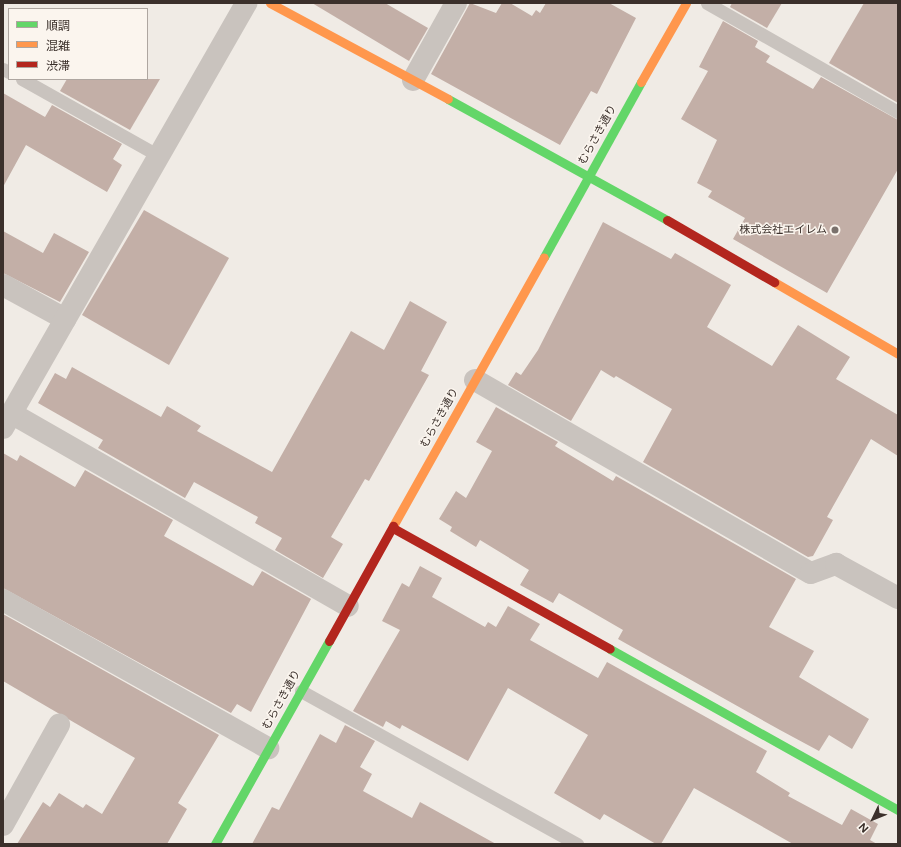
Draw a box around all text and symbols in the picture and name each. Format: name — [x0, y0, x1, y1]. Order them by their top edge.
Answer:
legend — [8, 8, 148, 80]
text: 順調 — [46, 19, 70, 33]
text: 混雑 — [46, 39, 70, 53]
text: 渋滞 — [46, 59, 70, 73]
street label: むらさき通り — [576, 103, 620, 167]
place label: 株式会社エイレム — [739, 223, 827, 237]
marker: 株式会社エイレム — [830, 225, 840, 235]
street label: むらさき通り — [418, 386, 462, 450]
street label: むらさき通り — [260, 668, 304, 732]
north arrow — [853, 799, 893, 839]
text: N — [856, 820, 872, 835]

